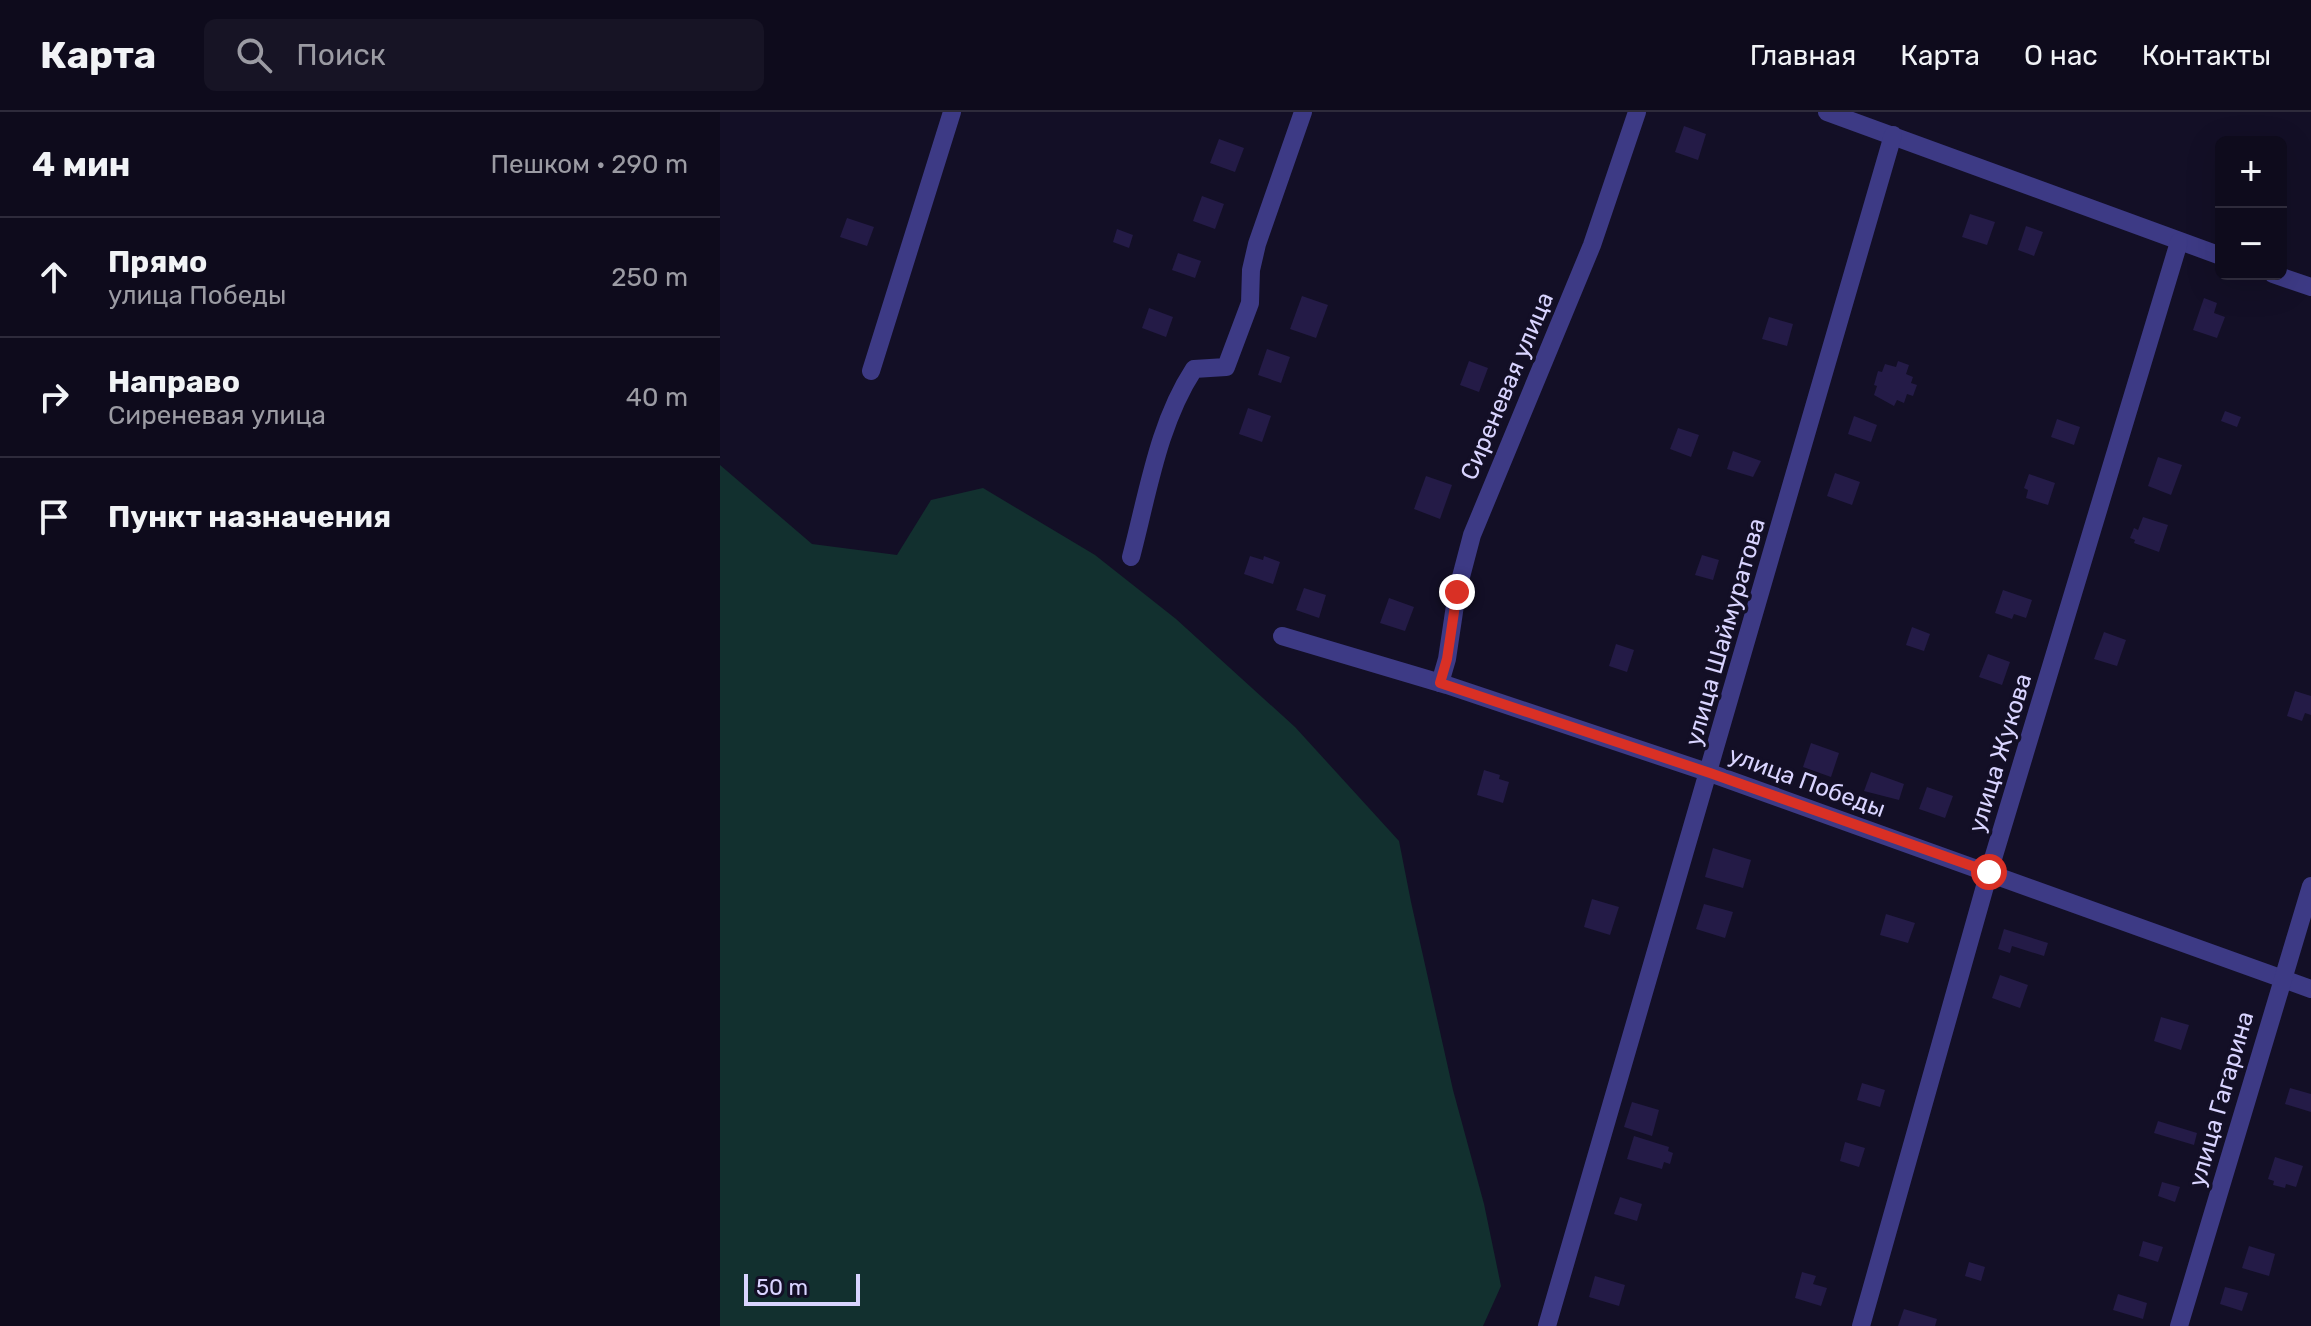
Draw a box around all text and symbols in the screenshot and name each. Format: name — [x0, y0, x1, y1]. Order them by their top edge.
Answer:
search box — [204, 19, 764, 91]
text: Карта — [40, 32, 156, 78]
icon: search — [232, 33, 276, 77]
text: Поиск — [296, 37, 386, 73]
text: Главная — [1750, 39, 1856, 72]
text: Карта — [1900, 39, 1980, 72]
text: О нас — [2024, 39, 2098, 72]
text: Контакты — [2142, 39, 2271, 72]
map controls — [2215, 136, 2287, 280]
button: + — [2215, 136, 2287, 208]
text: 4 мин — [32, 144, 130, 185]
text: Пешком · 290 m — [490, 149, 688, 180]
button: − — [2215, 208, 2287, 280]
text: Прямо — [108, 244, 207, 280]
icon: ahead — [32, 255, 76, 299]
text: 250 m — [611, 262, 688, 293]
text: улица Победы — [108, 280, 286, 311]
street label: Сиреневая улица — [1455, 288, 1559, 484]
text: Направо — [108, 364, 240, 400]
icon: right — [32, 375, 76, 419]
text: 40 m — [626, 382, 688, 413]
text: Сиреневая улица — [108, 400, 326, 431]
icon: arrive — [32, 495, 76, 539]
text: Пункт назначения — [108, 499, 391, 535]
street label: улица Шаймуратова — [1679, 515, 1771, 749]
route end — [1439, 574, 1475, 610]
street label: улица Жукова — [1963, 670, 2037, 836]
street label: улица Победы — [1725, 741, 1889, 823]
route start — [1971, 854, 2007, 890]
street label: улица Гагарина — [2183, 1008, 2259, 1190]
scale bar — [744, 1270, 860, 1306]
text: 50 m — [756, 1274, 808, 1301]

